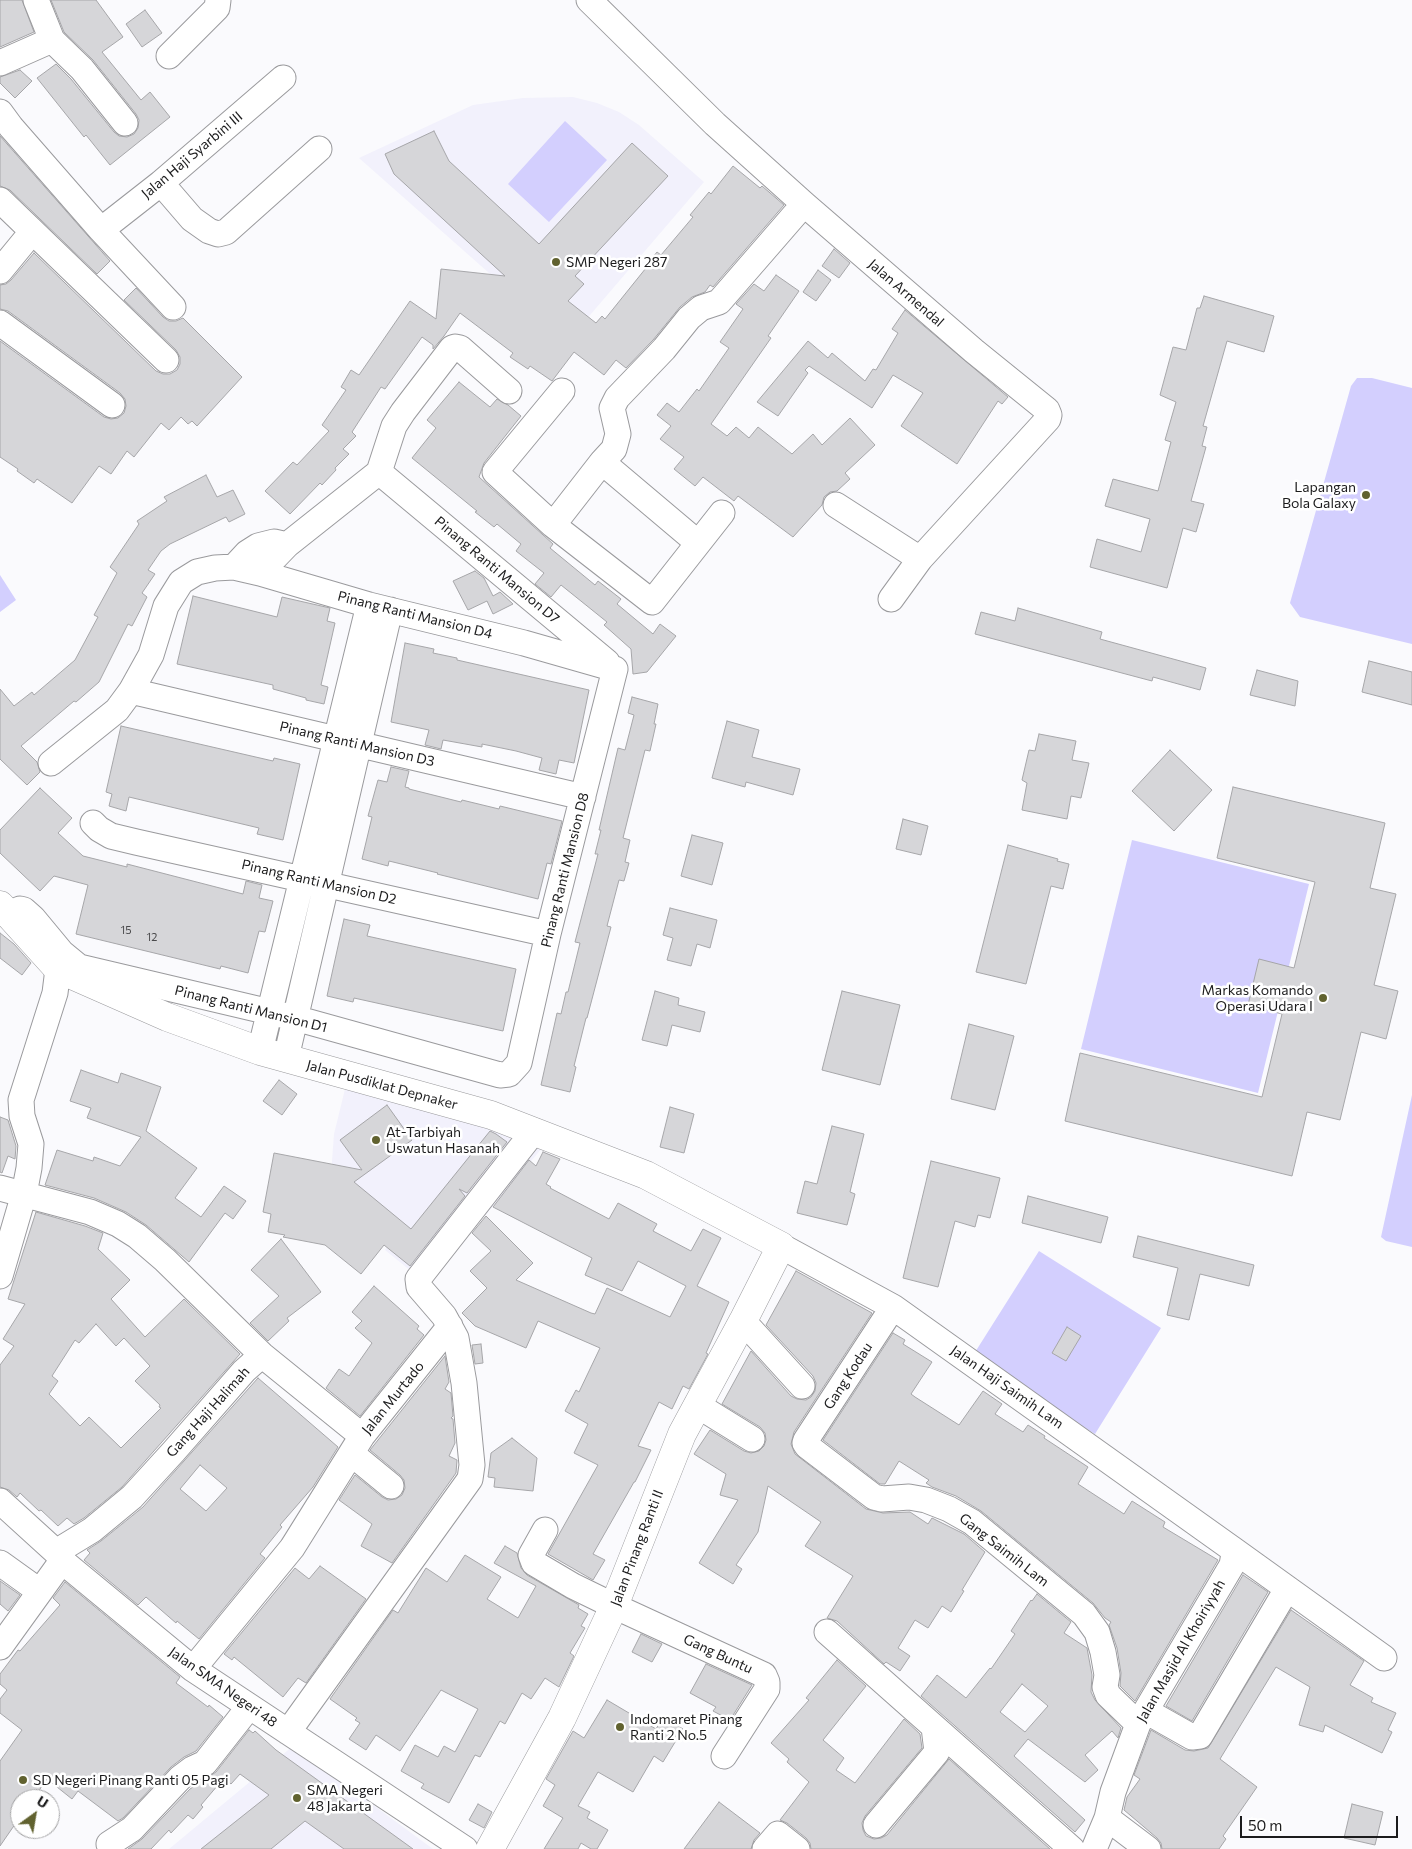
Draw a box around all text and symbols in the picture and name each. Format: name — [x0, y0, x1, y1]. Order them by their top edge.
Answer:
street label: Jalan Haji Syarbini III — [138, 108, 246, 202]
place label: SMP Negeri 287 — [566, 254, 667, 270]
marker: SMP Negeri 287 — [550, 256, 562, 268]
street label: Jalan Armendal — [865, 256, 947, 330]
place label: Lapangan Bola Galaxy — [1282, 479, 1356, 512]
marker: Lapangan Bola Galaxy — [1360, 489, 1372, 501]
street label: Pinang Ranti Mansion D7 — [431, 513, 563, 627]
street label: Pinang Ranti Mansion D4 — [336, 588, 494, 642]
street label: Pinang Ranti Mansion D3 — [278, 718, 436, 770]
street label: Pinang Ranti Mansion D8 — [538, 791, 592, 949]
street label: Pinang Ranti Mansion D2 — [240, 856, 398, 908]
house number: 15 — [120, 923, 132, 937]
house number: 12 — [147, 930, 157, 944]
street label: Pinang Ranti Mansion D1 — [173, 982, 329, 1036]
place label: Markas Komando Operasi Udara I — [1202, 982, 1313, 1014]
marker: Markas Komando Operasi Udara I — [1317, 992, 1329, 1004]
street label: Jalan Pusdiklat Depnaker — [304, 1057, 460, 1113]
place label: At-Tarbiyah Uswatun Hasanah — [386, 1124, 500, 1156]
marker: At-Tarbiyah Uswatun Hasanah — [370, 1134, 382, 1146]
street label: Gang Kodau — [820, 1339, 876, 1413]
street label: Jalan Haji Saimih Lam — [947, 1342, 1067, 1432]
street label: Jalan Murtado — [358, 1358, 428, 1438]
street label: Gang Haji Halimah — [163, 1363, 253, 1461]
street label: Jalan Pinang Ranti II — [607, 1487, 667, 1609]
street label: Gang Saimih Lam — [956, 1510, 1052, 1590]
street label: Jalan Masjid Al Khoiriyyah — [1133, 1577, 1229, 1725]
street label: Gang Buntu — [681, 1631, 755, 1677]
street label: Jalan SMA Negeri 48 — [166, 1643, 280, 1731]
place label: Indomaret Pinang Ranti 2 No.5 — [630, 1711, 742, 1744]
marker: Indomaret Pinang Ranti 2 No.5 — [614, 1721, 626, 1733]
place label: SD Negeri Pinang Ranti 05 Pagi — [33, 1772, 229, 1788]
marker: SD Negeri Pinang Ranti 05 Pagi — [17, 1774, 29, 1786]
place label: SMA Negeri 48 Jakarta — [307, 1782, 383, 1814]
north arrow — [10, 1789, 60, 1839]
text: U — [34, 1792, 52, 1812]
marker: SMA Negeri 48 Jakarta — [291, 1792, 303, 1804]
scale bar — [1242, 1806, 1400, 1838]
text: 50 m — [1248, 1816, 1282, 1834]

